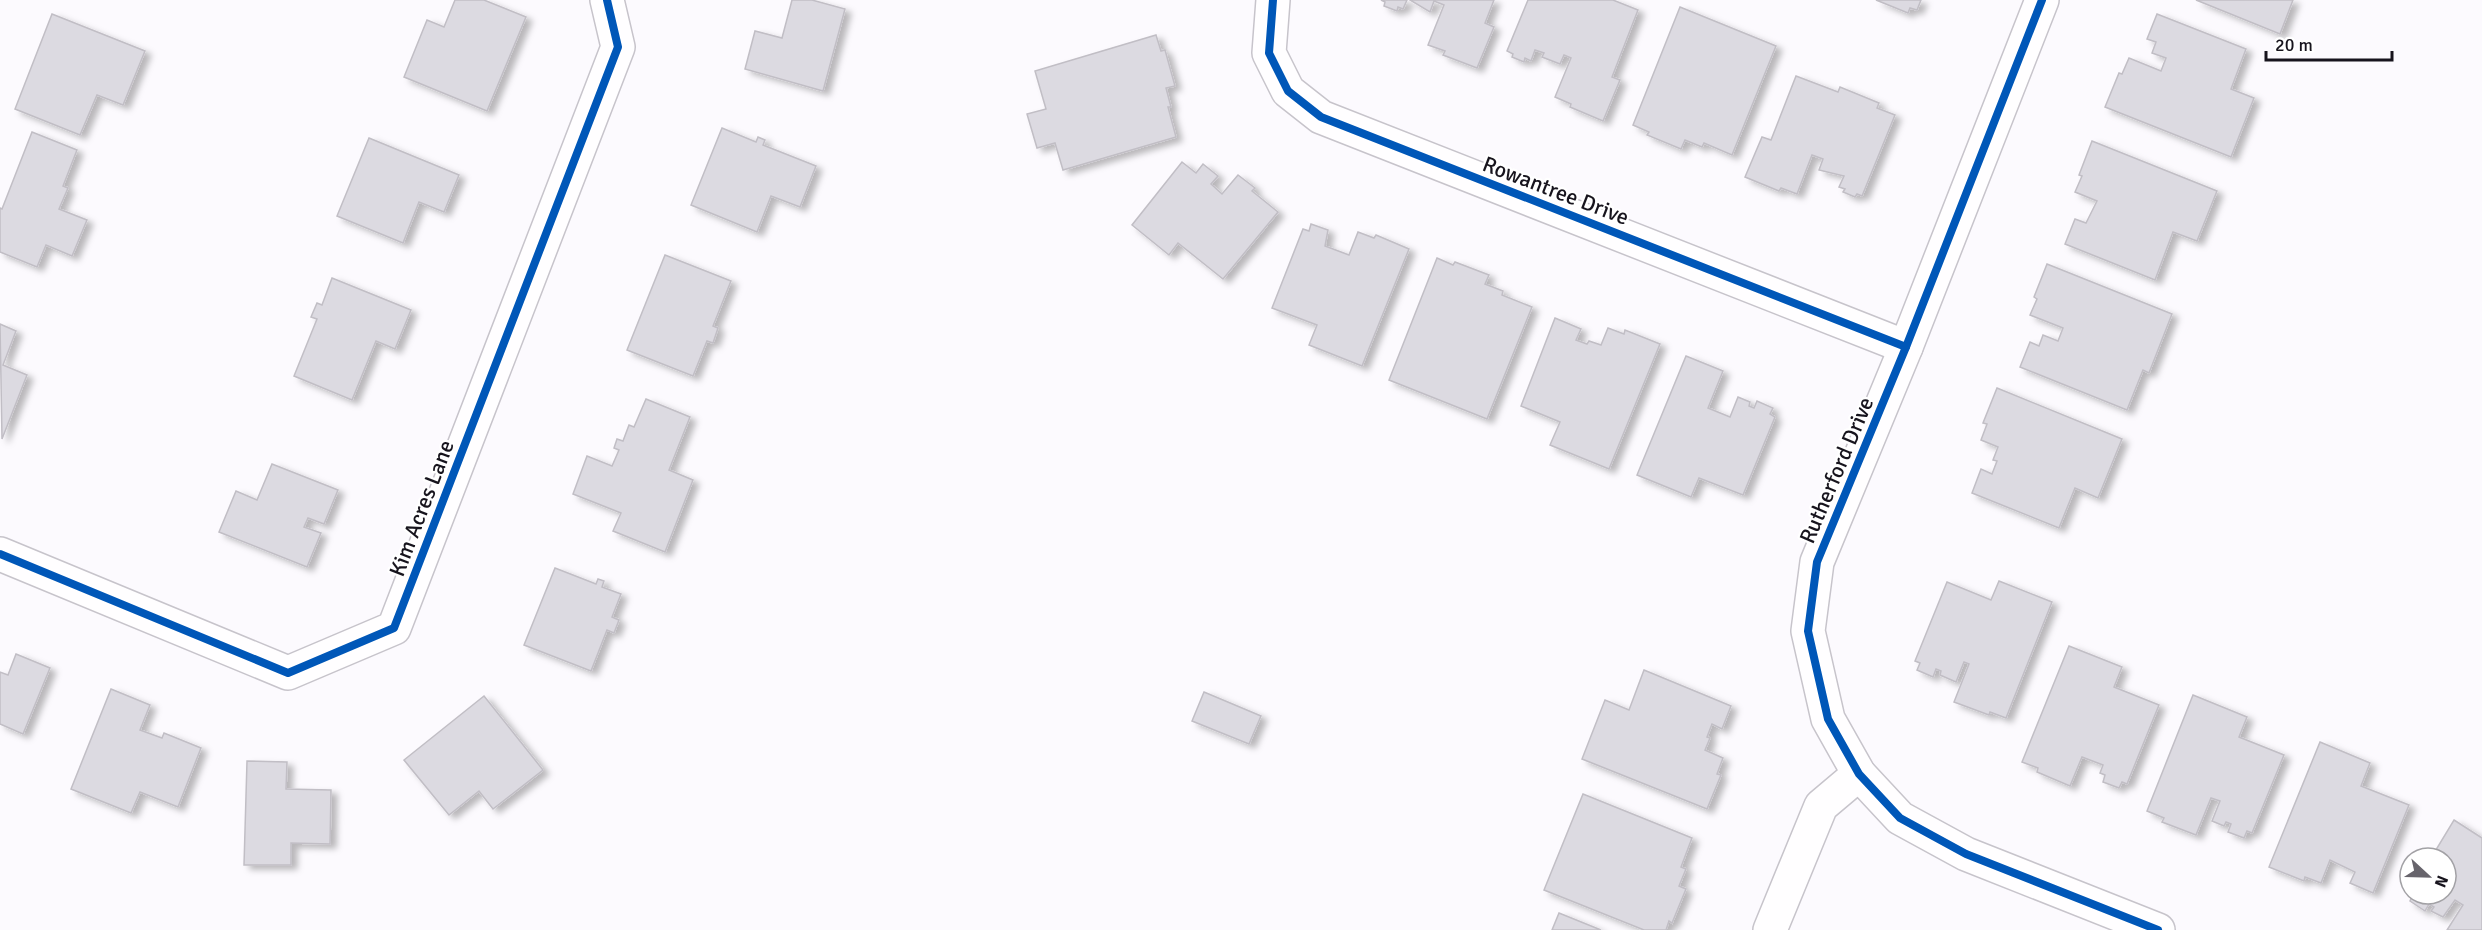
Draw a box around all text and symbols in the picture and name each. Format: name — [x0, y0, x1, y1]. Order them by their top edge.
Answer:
scale bar — [2266, 24, 2392, 62]
text: 20 m — [2275, 34, 2313, 56]
street label: Rowantree Drive — [1479, 150, 1633, 231]
street label: Rutherford Drive — [1793, 393, 1879, 547]
street label: Kim Acres Lane — [383, 436, 460, 580]
north arrow — [2398, 846, 2458, 906]
text: N — [2430, 872, 2452, 890]

